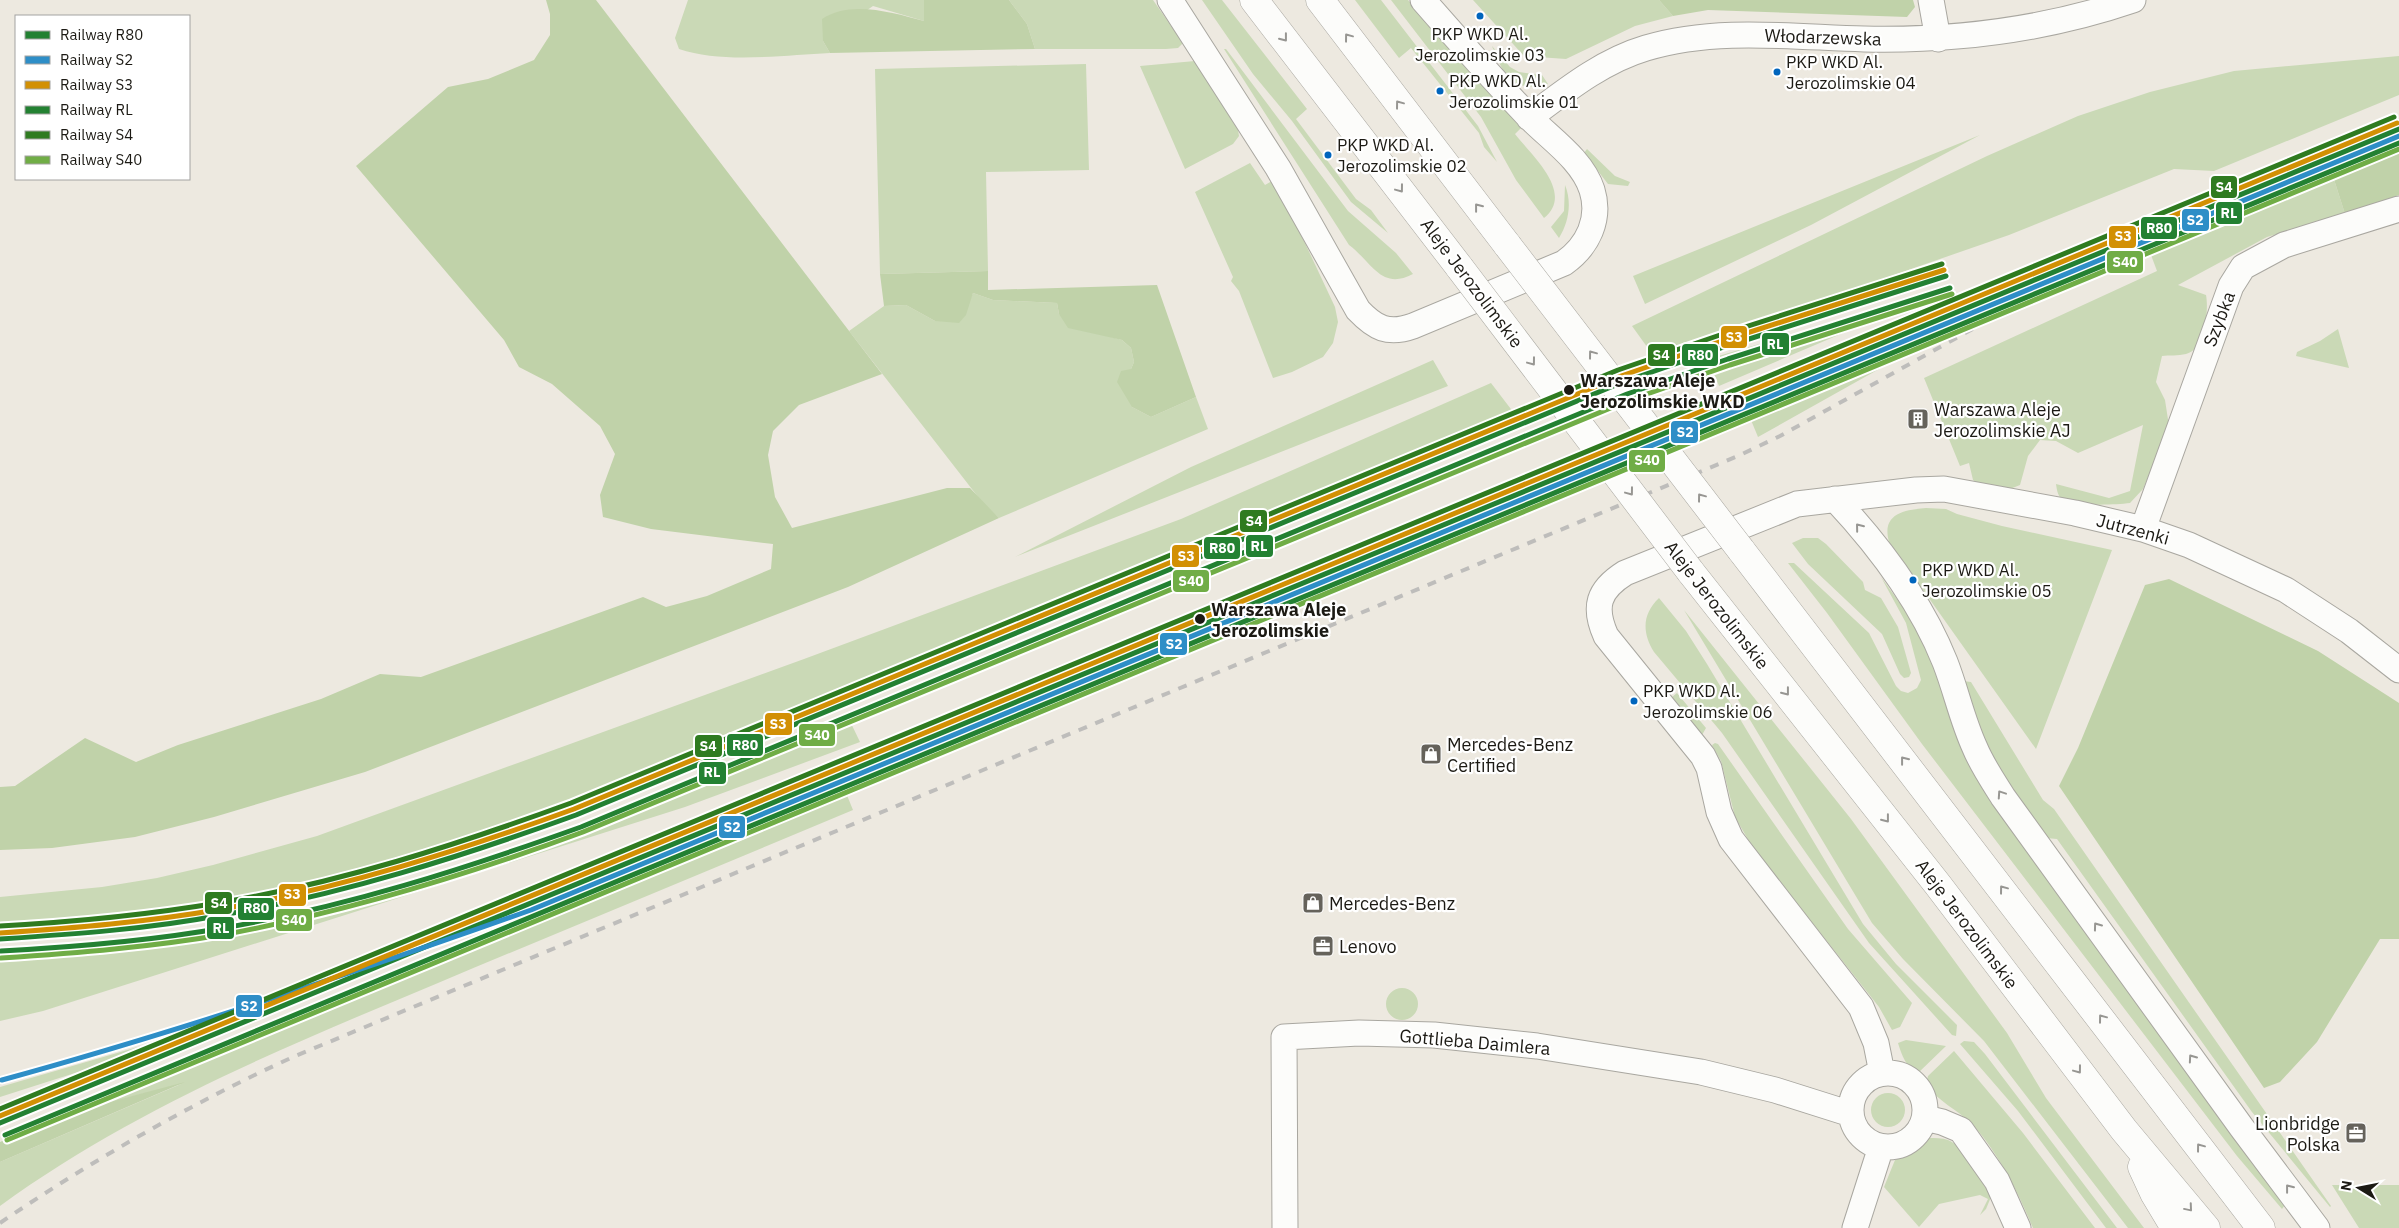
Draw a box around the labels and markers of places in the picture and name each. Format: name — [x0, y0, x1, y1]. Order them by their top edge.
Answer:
marker: PKP WKD Al. Jerozolimskie 03 — [1475, 11, 1485, 21]
place label: PKP WKD Al. Jerozolimskie 03 — [1415, 23, 1545, 66]
place label: PKP WKD Al. Jerozolimskie 04 — [1786, 51, 1916, 94]
marker: PKP WKD Al. Jerozolimskie 04 — [1772, 67, 1782, 77]
place label: PKP WKD Al. Jerozolimskie 01 — [1449, 70, 1579, 113]
marker: PKP WKD Al. Jerozolimskie 01 — [1435, 86, 1445, 96]
place label: PKP WKD Al. Jerozolimskie 02 — [1337, 134, 1467, 177]
marker: PKP WKD Al. Jerozolimskie 02 — [1323, 150, 1333, 160]
place label: Warszawa Aleje Jerozolimskie WKD — [1580, 369, 1745, 413]
marker: Warszawa Aleje Jerozolimskie WKD — [1562, 383, 1576, 397]
place label: Warszawa Aleje Jerozolimskie AJ — [1934, 398, 2071, 442]
building icon: Warszawa Aleje Jerozolimskie AJ — [1906, 407, 1930, 431]
place label: PKP WKD Al. Jerozolimskie 05 — [1922, 559, 2052, 602]
marker: PKP WKD Al. Jerozolimskie 05 — [1908, 575, 1918, 585]
place label: Warszawa Aleje Jerozolimskie — [1211, 598, 1346, 642]
marker: Warszawa Aleje Jerozolimskie — [1193, 612, 1207, 626]
place label: PKP WKD Al. Jerozolimskie 06 — [1643, 680, 1773, 723]
marker: PKP WKD Al. Jerozolimskie 06 — [1629, 696, 1639, 706]
place label: Mercedes-Benz Certified — [1447, 733, 1573, 777]
shop icon: Mercedes-Benz Certified — [1419, 742, 1443, 766]
shop icon: Mercedes-Benz — [1301, 891, 1325, 915]
place label: Mercedes-Benz — [1329, 892, 1455, 915]
office icon: Lenovo — [1311, 934, 1335, 958]
place label: Lenovo — [1339, 935, 1397, 958]
place label: Lionbridge Polska — [2255, 1112, 2340, 1156]
office icon: Lionbridge Polska — [2344, 1121, 2368, 1145]

